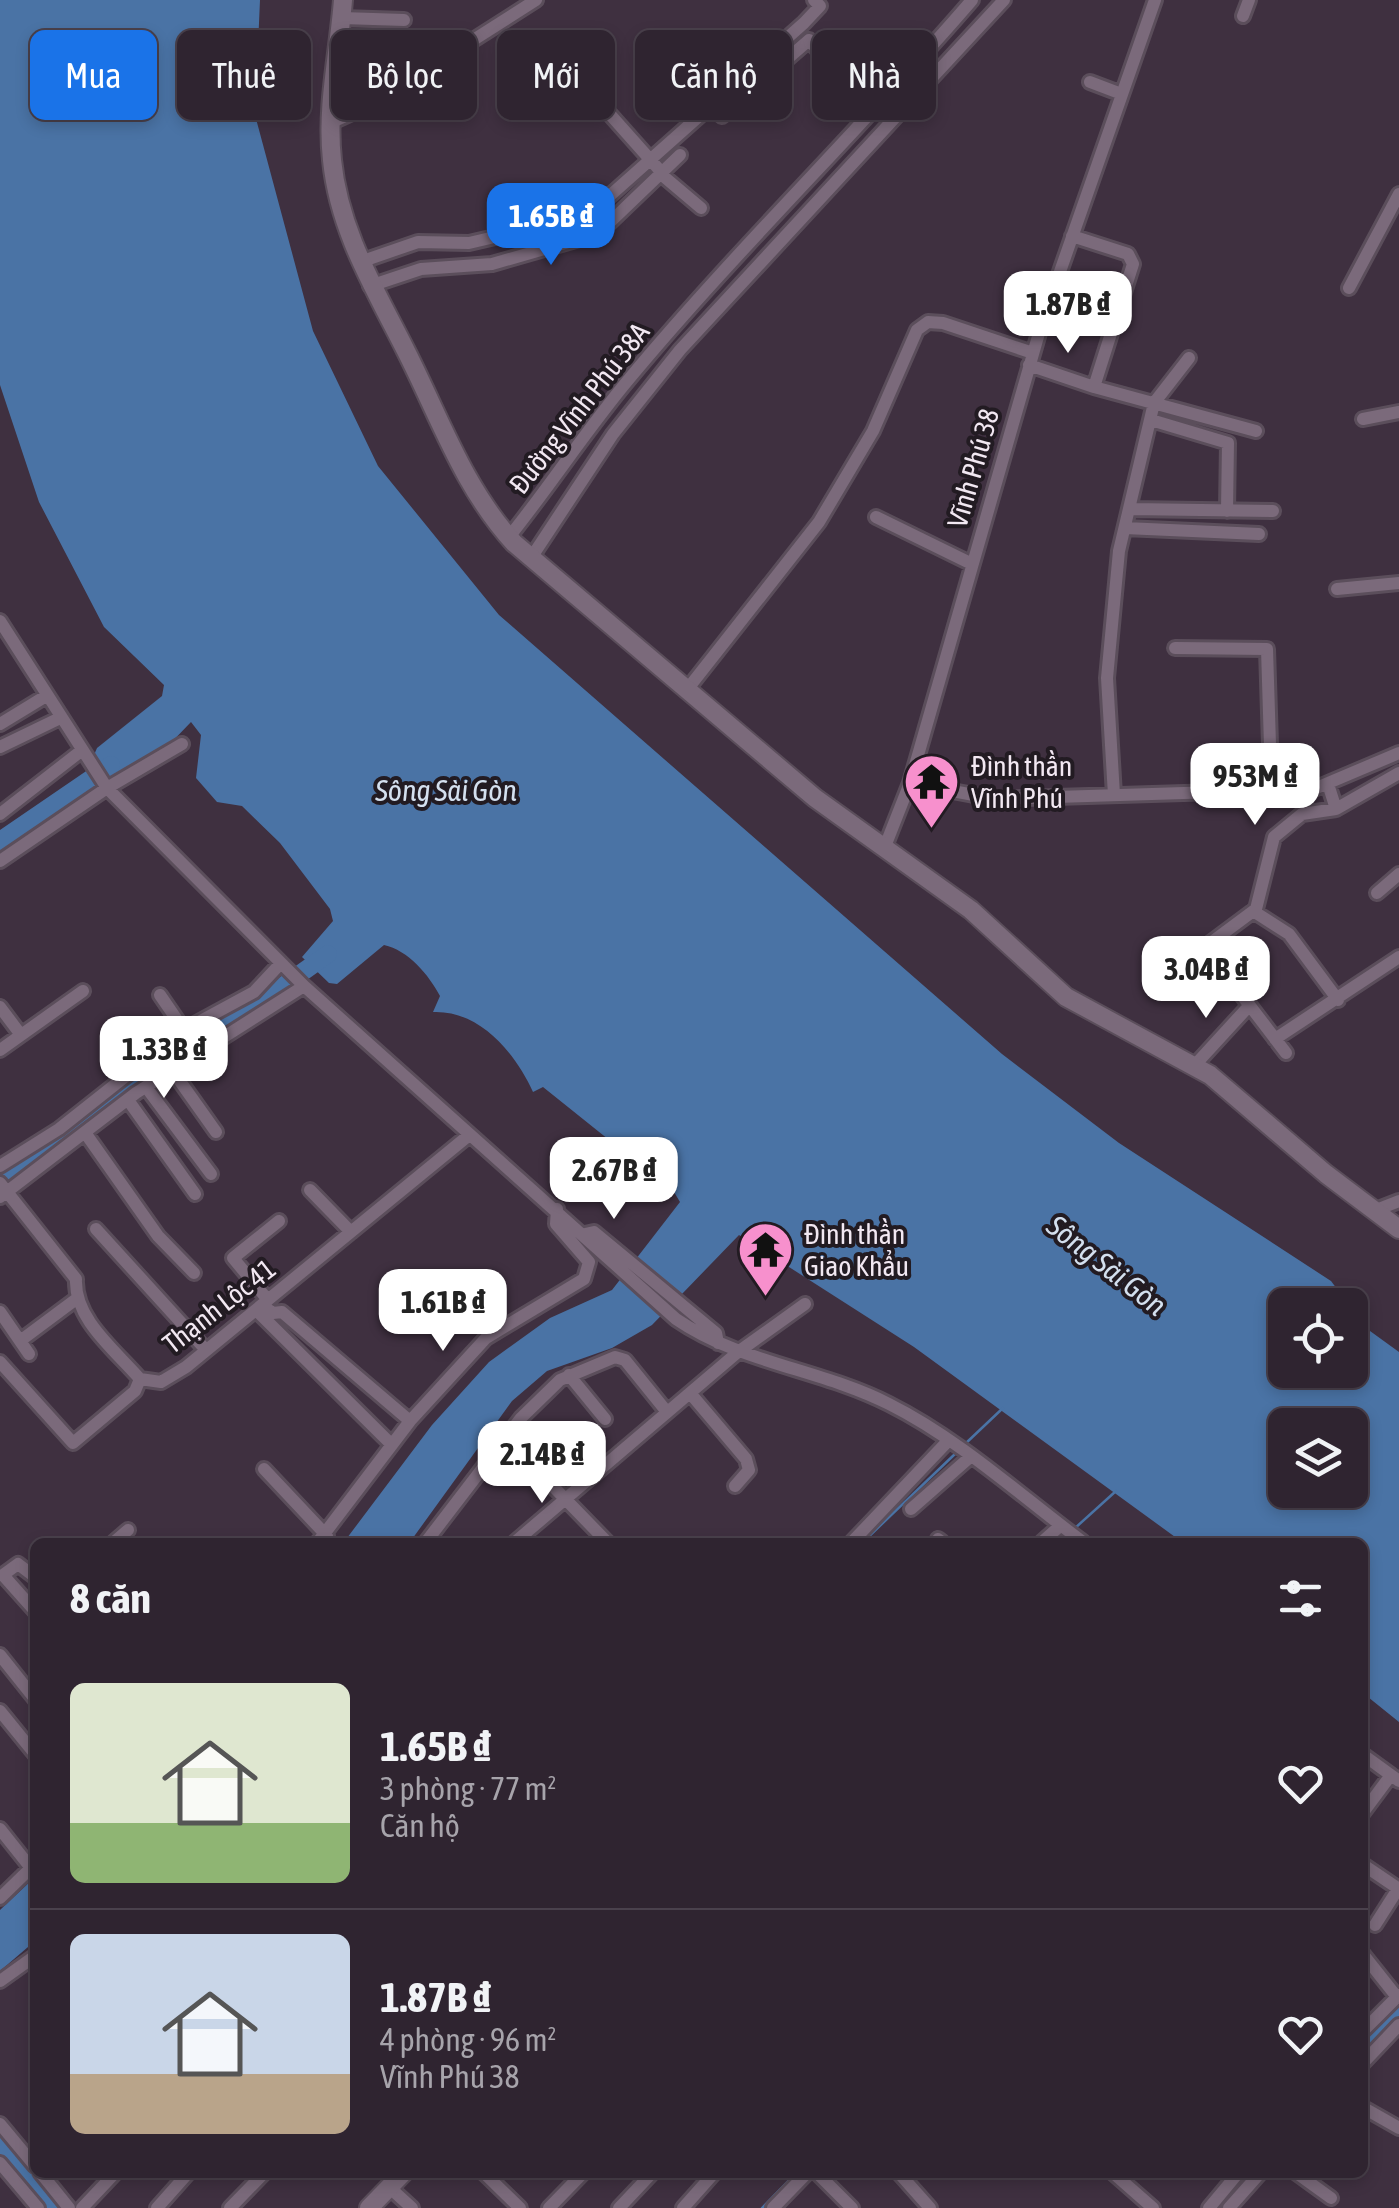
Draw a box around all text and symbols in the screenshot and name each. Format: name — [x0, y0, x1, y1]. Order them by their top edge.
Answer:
chip: Mua — [30, 30, 157, 120]
chip: Thuê — [177, 30, 311, 120]
chip: Bộ lọc — [331, 30, 477, 120]
chip: Mới — [497, 30, 615, 120]
chip: Căn hộ — [635, 30, 792, 120]
chip: Nhà — [812, 30, 936, 120]
pin: 1.65B ₫ — [459, 183, 643, 268]
text: 1.65B ₫ — [509, 197, 593, 234]
pin: 1.87B ₫ — [976, 271, 1160, 356]
text: 1.87B ₫ — [1026, 285, 1110, 322]
street label: Đường Vĩnh Phú 38A — [502, 316, 656, 500]
street label: Vĩnh Phú 38 — [941, 405, 1005, 531]
pin: 953M ₫ — [1174, 743, 1336, 828]
place label: Đình thần Vĩnh Phú — [971, 750, 1072, 814]
temple icon: Đình thần Vĩnh Phú — [902, 752, 962, 831]
text: 953M ₫ — [1212, 757, 1298, 794]
water label: Sông Sài Gòn — [374, 773, 517, 807]
pin: 3.04B ₫ — [1114, 936, 1298, 1021]
text: 3.04B ₫ — [1164, 950, 1248, 987]
pin: 1.33B ₫ — [72, 1016, 256, 1101]
text: 1.33B ₫ — [122, 1030, 206, 1067]
pin: 2.67B ₫ — [522, 1137, 706, 1222]
text: 2.67B ₫ — [572, 1151, 656, 1188]
water label: Sông Sài Gòn — [1040, 1207, 1173, 1322]
place label: Đình thần Giao Khẩu — [804, 1218, 909, 1282]
temple icon: Đình thần Giao Khẩu — [735, 1220, 795, 1299]
street label: Thạnh Lộc 41 — [156, 1252, 282, 1360]
pin: 1.61B ₫ — [351, 1269, 535, 1354]
text: 1.61B ₫ — [401, 1283, 485, 1320]
map controls — [1268, 1288, 1368, 1508]
button: locate — [1268, 1288, 1368, 1388]
button: layers — [1268, 1408, 1368, 1508]
pin: 2.14B ₫ — [450, 1421, 634, 1506]
text: 2.14B ₫ — [500, 1435, 584, 1472]
icon: filters — [1273, 1571, 1328, 1626]
text: 8 căn — [70, 1574, 151, 1622]
text: 1.65B ₫ — [380, 1722, 491, 1770]
icon: home — [150, 1723, 270, 1843]
icon: heart — [1273, 1756, 1328, 1811]
text: 3 phòng · 77 m² — [380, 1770, 557, 1807]
text: Căn hộ — [380, 1807, 460, 1844]
text: 1.87B ₫ — [380, 1973, 491, 2021]
icon: home — [150, 1974, 270, 2094]
icon: heart — [1273, 2007, 1328, 2062]
text: 4 phòng · 96 m² — [380, 2021, 557, 2058]
text: Vĩnh Phú 38 — [380, 2058, 520, 2095]

